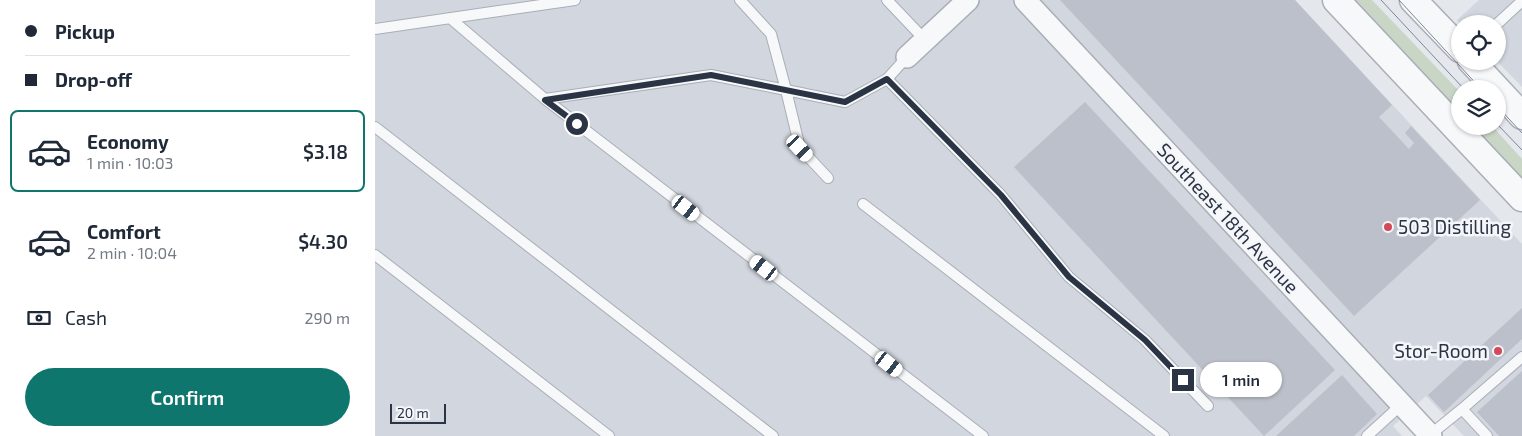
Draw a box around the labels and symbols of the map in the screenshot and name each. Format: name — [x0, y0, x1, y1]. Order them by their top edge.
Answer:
route start — [566, 113, 588, 135]
car — [784, 132, 815, 164]
street label: Southeast 18th Avenue — [1153, 138, 1304, 298]
car — [669, 193, 702, 223]
place label: 503 Distilling — [1398, 215, 1511, 238]
marker: 503 Distilling — [1382, 221, 1394, 233]
car — [747, 253, 780, 283]
place label: Stor-Room — [1394, 339, 1488, 362]
marker: Stor-Room — [1492, 345, 1504, 357]
car — [872, 349, 905, 379]
callout: 1 min — [1201, 362, 1283, 398]
route end — [1172, 369, 1194, 391]
scale bar — [390, 401, 446, 424]

